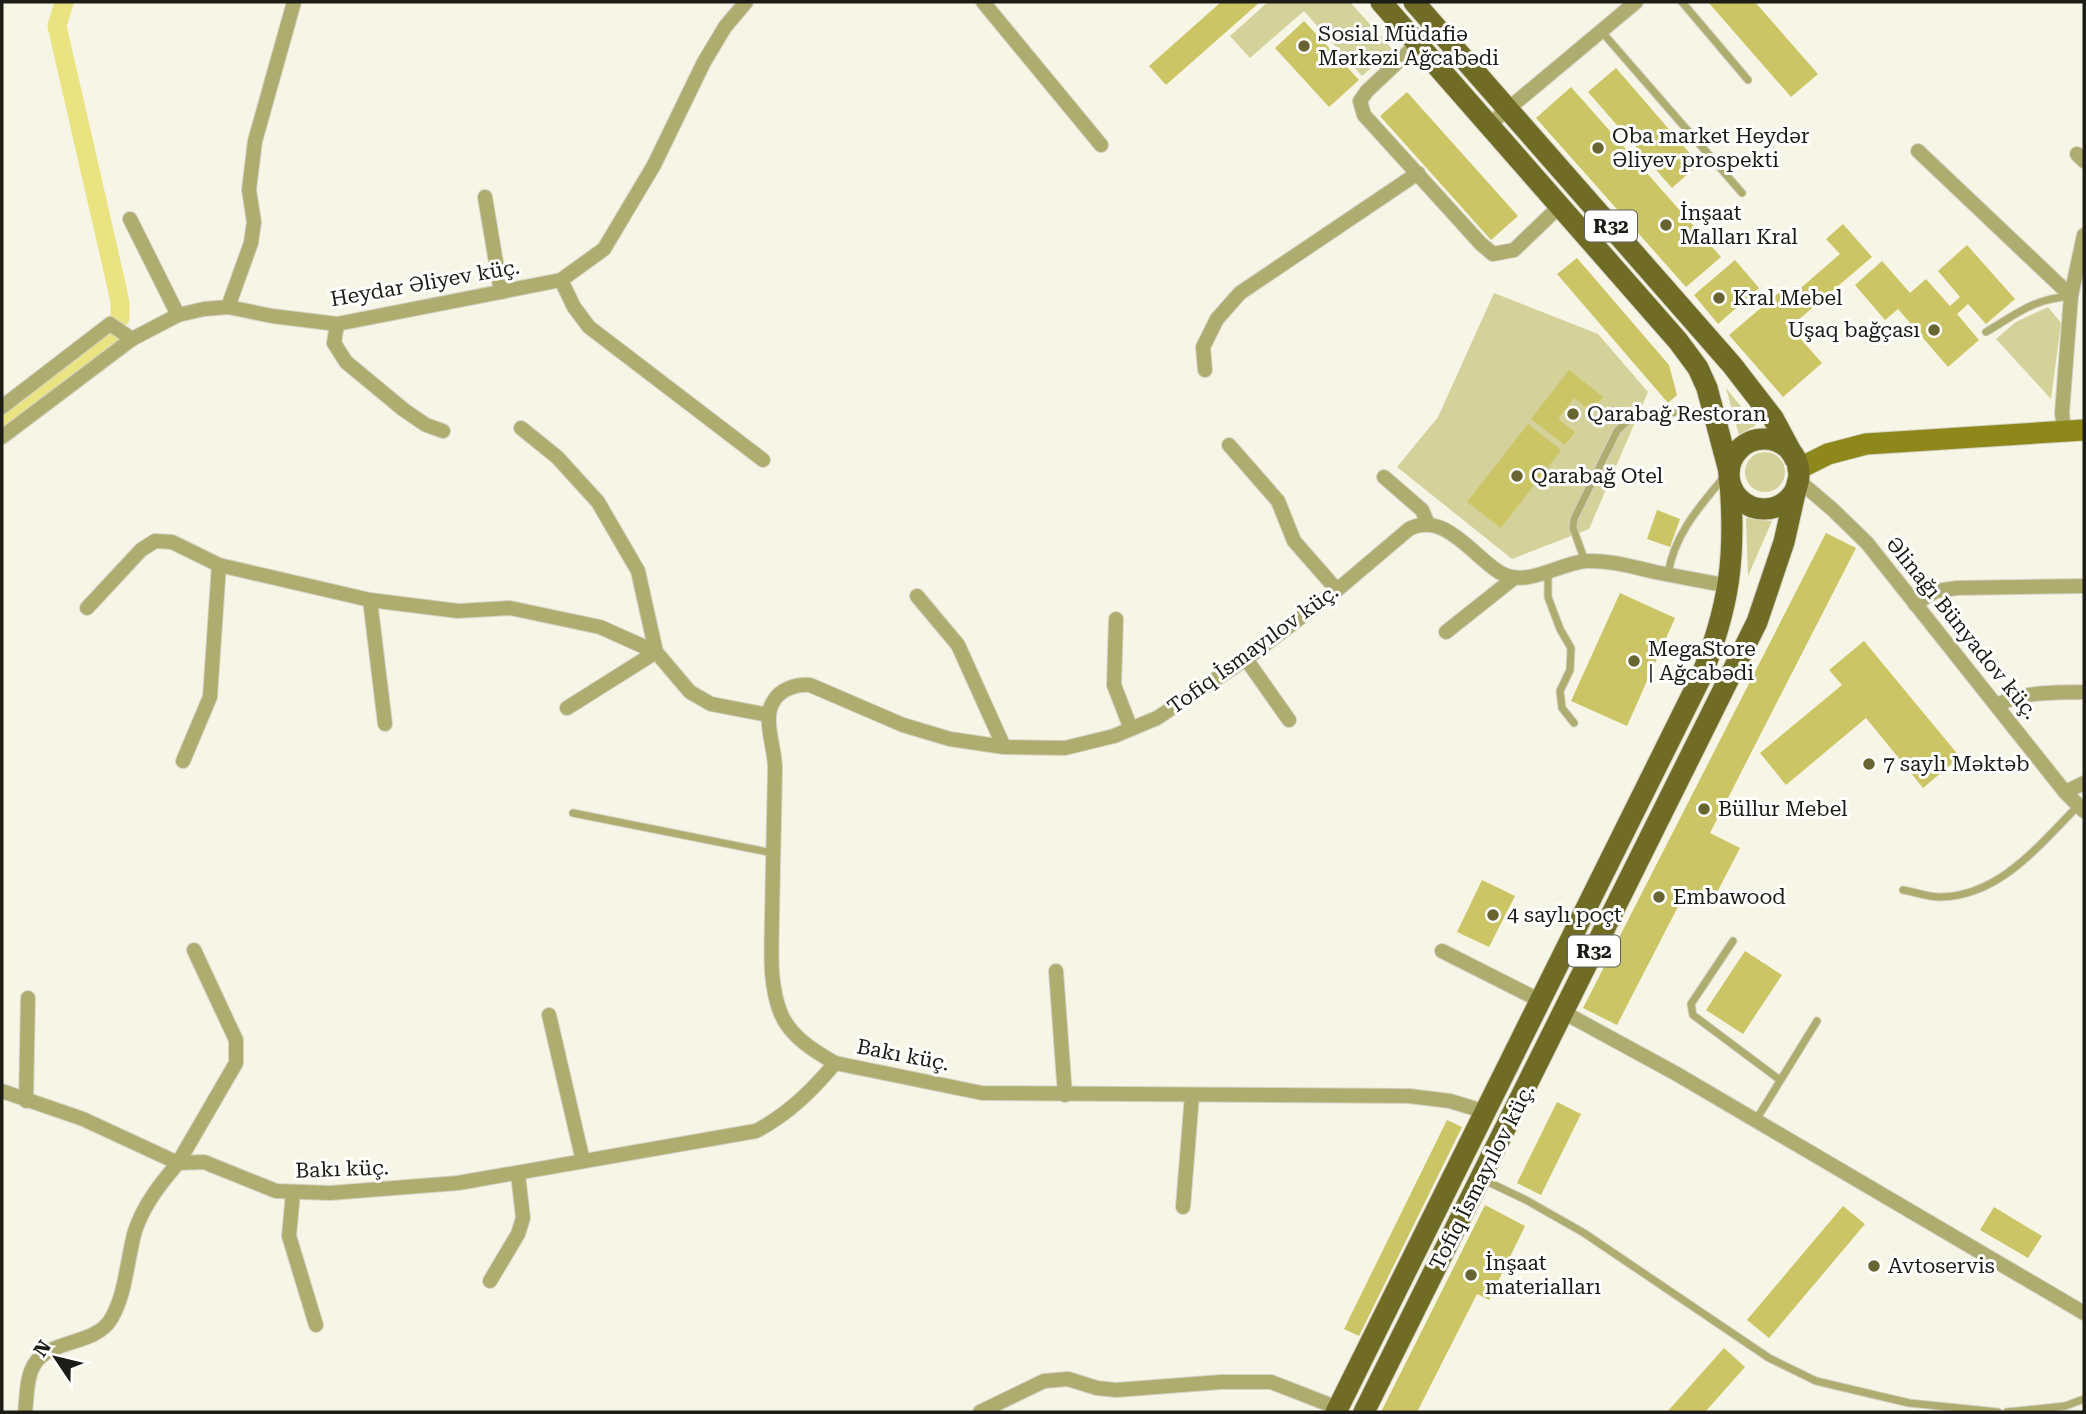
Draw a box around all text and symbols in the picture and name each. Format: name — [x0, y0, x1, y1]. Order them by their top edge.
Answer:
place label: Sosial Müdafiə Mərkəzi Ağcabədi — [1318, 22, 1499, 70]
marker: Sosial Müdafiə Mərkəzi Ağcabədi — [1296, 38, 1312, 54]
place label: Oba market Heydər Əliyev prospekti — [1612, 124, 1810, 172]
marker: Oba market Heydər Əliyev prospekti — [1590, 140, 1606, 156]
place label: İnşaat Malları Kral — [1680, 201, 1798, 249]
road number: R32 — [1585, 210, 1637, 242]
marker: İnşaat Malları Kral — [1658, 217, 1674, 233]
street label: Heydar Əliyev küç. — [328, 255, 522, 311]
place label: Kral Mebel — [1733, 286, 1843, 310]
marker: Kral Mebel — [1711, 290, 1727, 306]
place label: Uşaq bağçası — [1788, 318, 1920, 342]
marker: Uşaq bağçası — [1926, 322, 1942, 338]
place label: Qarabağ Restoran — [1587, 402, 1767, 426]
marker: Qarabağ Restoran — [1565, 406, 1581, 422]
place label: Qarabağ Otel — [1531, 464, 1664, 488]
marker: Qarabağ Otel — [1509, 468, 1525, 484]
street label: Əlinağı Bünyadov küç. — [1881, 532, 2043, 724]
street label: Tofiq İsmayılov küç. — [1163, 579, 1343, 719]
place label: MegaStore | Ağcabədi — [1648, 637, 1756, 685]
marker: MegaStore | Ağcabədi — [1626, 653, 1642, 669]
place label: 7 saylı Məktəb — [1883, 752, 2029, 776]
marker: 7 saylı Məktəb — [1861, 756, 1877, 772]
place label: Büllur Mebel — [1718, 797, 1848, 821]
marker: Büllur Mebel — [1696, 801, 1712, 817]
place label: Embawood — [1673, 885, 1786, 909]
marker: Embawood — [1651, 889, 1667, 905]
place label: 4 saylı poçt — [1507, 903, 1622, 927]
marker: 4 saylı poçt — [1485, 907, 1501, 923]
road number: R32 — [1568, 936, 1620, 967]
street label: Bakı küç. — [855, 1034, 951, 1076]
street label: Tofiq İsmayılov küç. — [1425, 1080, 1539, 1274]
street label: Bakı küç. — [295, 1155, 389, 1183]
place label: İnşaat materialları — [1485, 1251, 1601, 1299]
place label: Avtoservis — [1888, 1254, 1995, 1278]
marker: Avtoservis — [1866, 1258, 1882, 1274]
marker: İnşaat materialları — [1463, 1267, 1479, 1283]
north arrow — [21, 1323, 91, 1393]
text: N — [29, 1336, 56, 1361]

